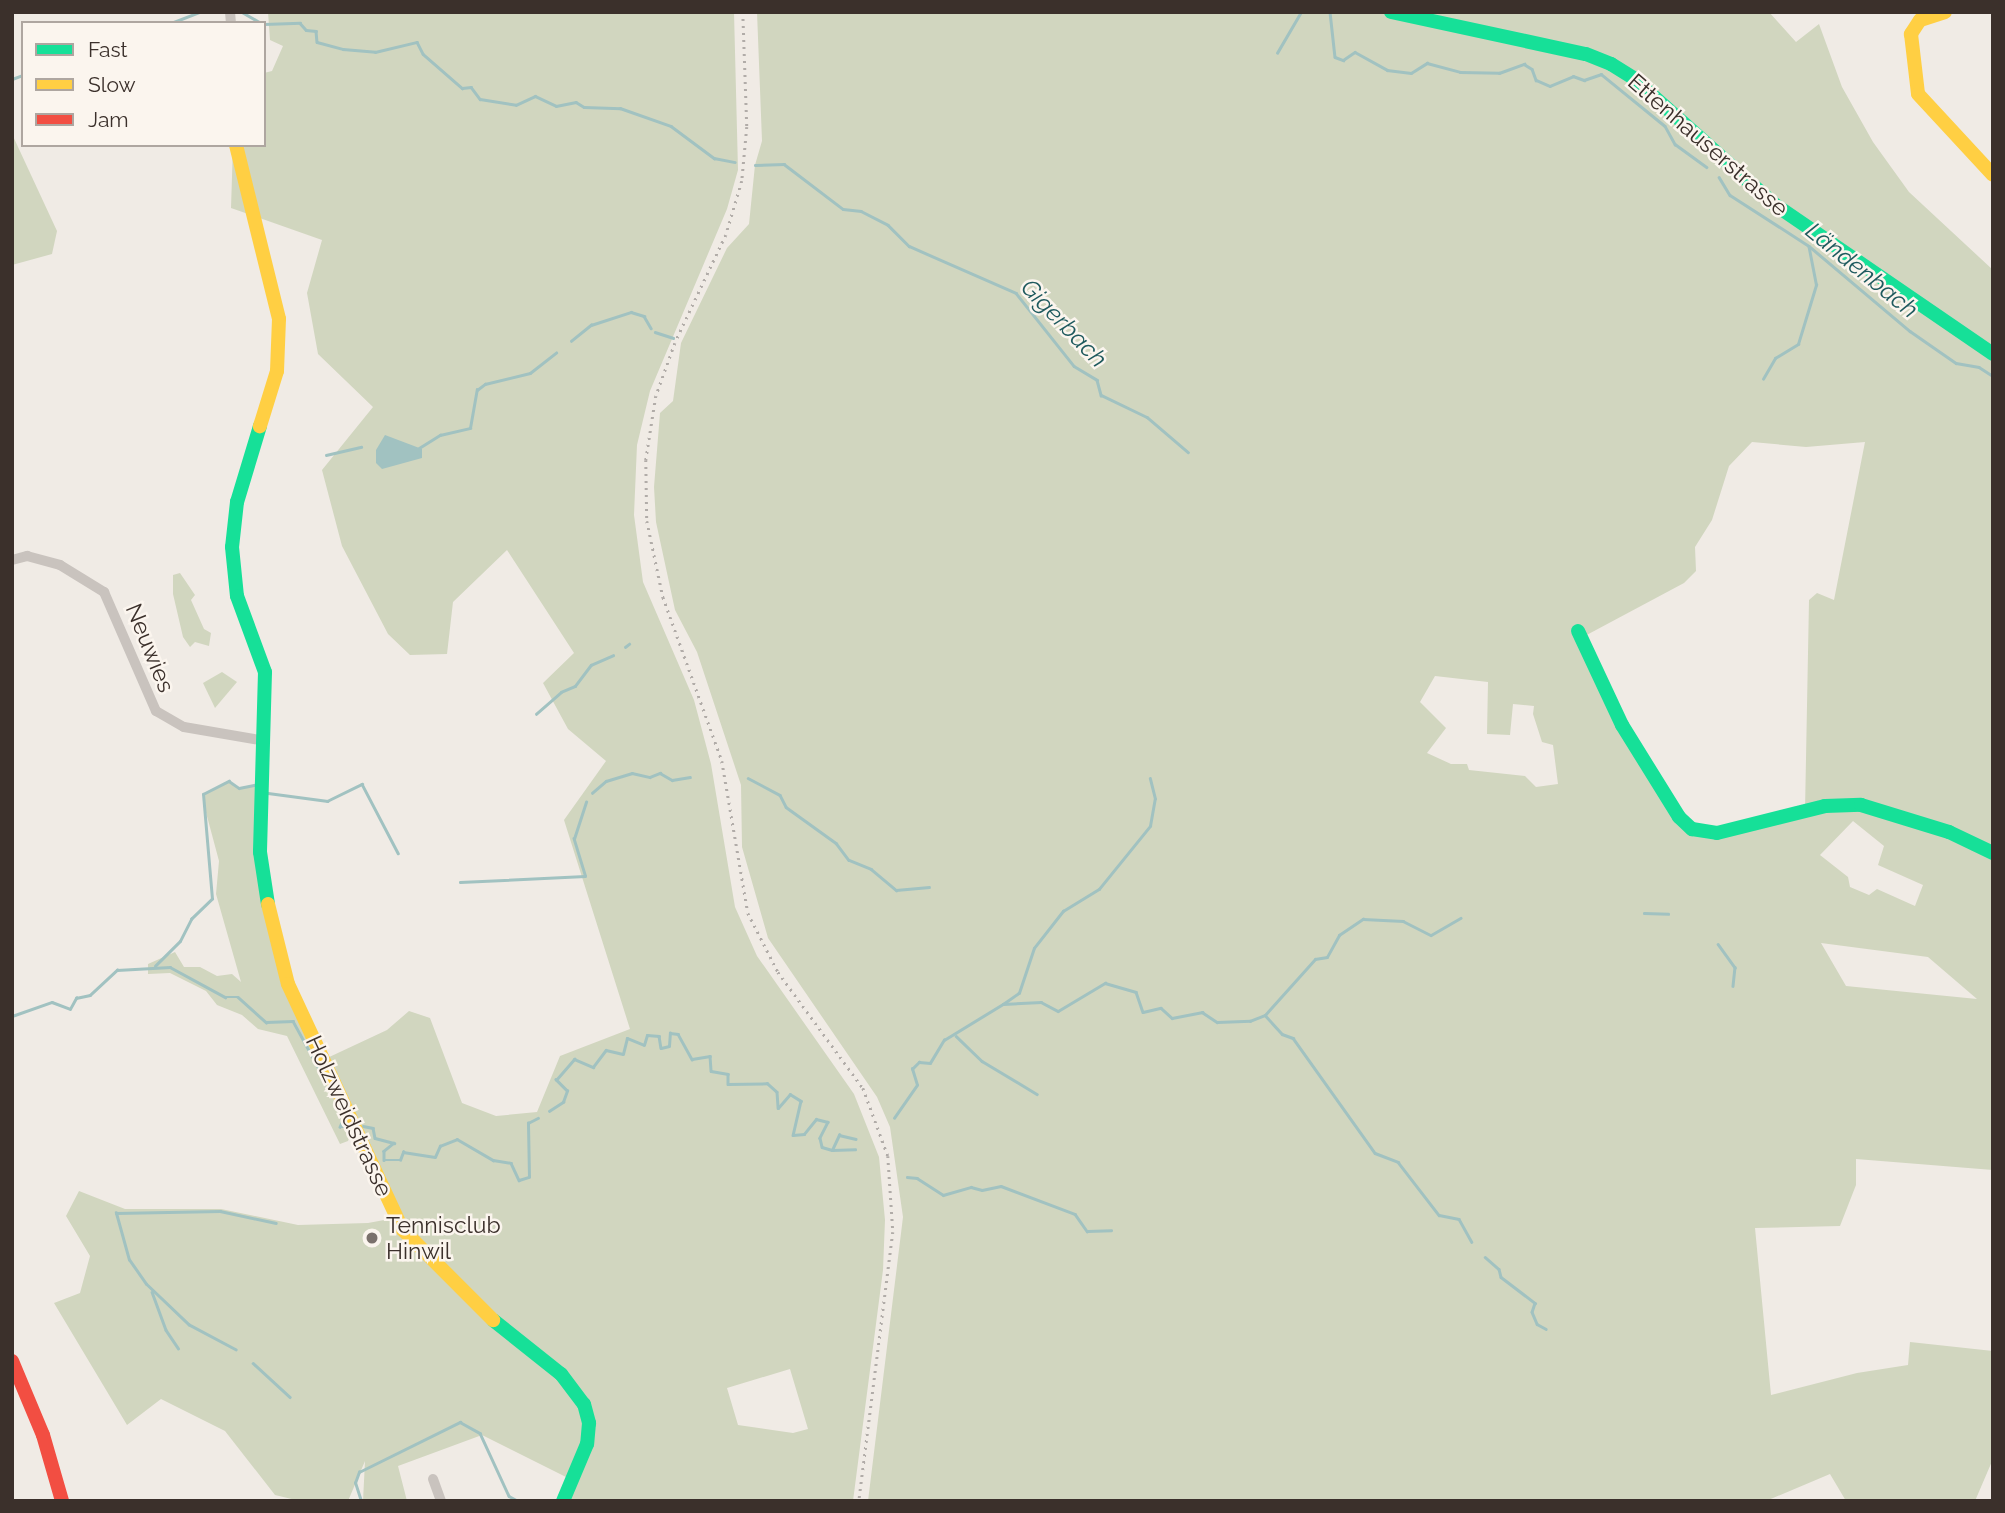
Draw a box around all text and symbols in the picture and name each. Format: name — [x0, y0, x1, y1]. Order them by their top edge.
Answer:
legend — [21, 21, 266, 147]
text: Fast — [88, 37, 128, 62]
street label: Ettenhauserstrasse — [1622, 68, 1794, 222]
text: Slow — [88, 72, 136, 97]
text: Jam — [88, 107, 129, 132]
water label: Ländenbach — [1800, 216, 1924, 324]
water label: Gigerbach — [1015, 273, 1113, 373]
street label: Neuwies — [120, 600, 180, 696]
street label: Holzweidstrasse — [300, 1031, 398, 1201]
place label: Tennisclub Hinwil — [386, 1211, 501, 1265]
marker: Tennisclub Hinwil — [364, 1230, 380, 1246]

